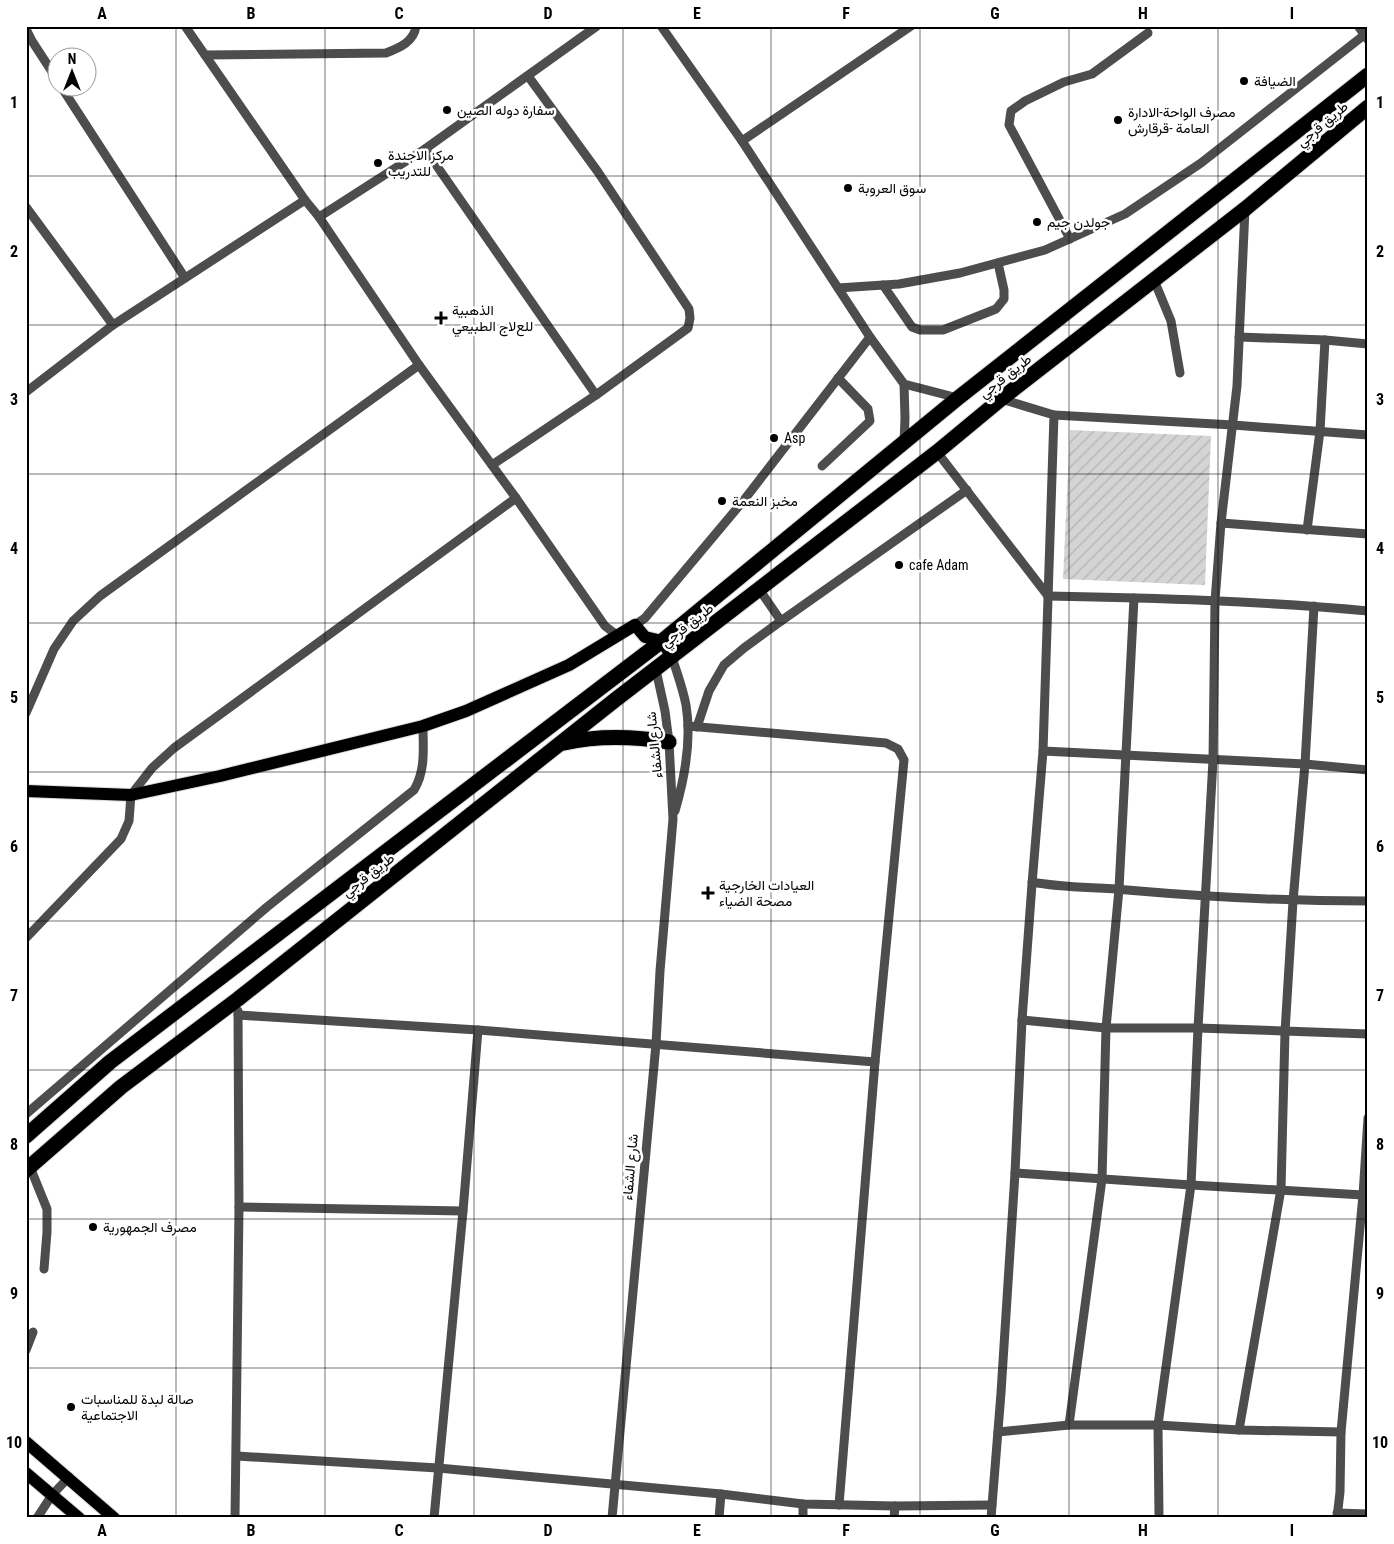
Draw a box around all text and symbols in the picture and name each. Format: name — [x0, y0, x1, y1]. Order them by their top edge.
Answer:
text: A — [97, 4, 107, 23]
text: B — [247, 4, 256, 23]
text: C — [394, 4, 404, 23]
text: D — [543, 4, 553, 23]
text: E — [693, 4, 701, 23]
text: F — [842, 4, 850, 23]
text: G — [990, 4, 1000, 23]
text: H — [1138, 4, 1148, 23]
text: I — [1290, 4, 1294, 23]
north arrow — [48, 48, 98, 98]
text: N — [68, 51, 76, 67]
place label: الضيافة — [1254, 73, 1296, 89]
marker: الضيافة — [1238, 75, 1250, 87]
text: 1 — [10, 93, 18, 112]
text: 1 — [1376, 93, 1384, 112]
street label: طريق قرجي — [1293, 98, 1353, 153]
place label: سفارة دوله الصين — [457, 102, 555, 119]
marker: سفارة دوله الصين — [441, 104, 453, 116]
place label: مصرف الواحة-الادارة العامة -قرقارش — [1128, 104, 1236, 137]
marker: مصرف الواحة-الادارة العامة -قرقارش — [1112, 114, 1124, 126]
place label: مركز الاجندة للتدريب — [388, 147, 454, 180]
marker: مركز الاجندة للتدريب — [372, 157, 384, 169]
place label: سوق العروبة — [858, 180, 926, 197]
marker: سوق العروبة — [842, 182, 854, 194]
place label: جولدن جيم — [1047, 214, 1110, 231]
marker: جولدن جيم — [1031, 216, 1043, 228]
text: 2 — [10, 242, 18, 261]
text: 2 — [1376, 242, 1384, 261]
place label: الذهبية للعﻻج الطبيعي — [452, 302, 533, 338]
marker: الذهبية للعﻻج الطبيعي — [434, 311, 448, 325]
street label: طريق قرجي — [976, 351, 1037, 405]
text: 3 — [10, 390, 18, 409]
text: 3 — [1376, 390, 1384, 409]
place label: Asp — [784, 430, 805, 446]
marker: Asp — [768, 432, 780, 444]
place label: مخبز النعمة — [732, 493, 798, 510]
marker: مخبز النعمة — [716, 495, 728, 507]
text: 4 — [10, 539, 18, 558]
text: 4 — [1376, 539, 1384, 558]
place label: cafe Adam — [909, 557, 968, 573]
marker: cafe Adam — [893, 559, 905, 571]
street label: طريق قرجي — [658, 600, 719, 654]
text: 5 — [10, 688, 18, 707]
text: 5 — [1376, 688, 1384, 707]
street label: شارع الشفاء — [643, 711, 668, 779]
text: 6 — [10, 837, 18, 856]
text: 6 — [1376, 837, 1384, 856]
street label: طريق قرجي — [339, 850, 400, 904]
place label: العيادات الخارجية مصحة الضياء — [719, 877, 814, 909]
marker: العيادات الخارجية مصحة الضياء — [701, 886, 715, 900]
text: 7 — [10, 986, 18, 1005]
text: 7 — [1376, 986, 1384, 1005]
street label: شارع الشفاء — [619, 1133, 644, 1201]
text: 8 — [10, 1135, 18, 1154]
text: 8 — [1376, 1135, 1384, 1154]
place label: مصرف الجمهورية — [103, 1219, 197, 1236]
marker: مصرف الجمهورية — [87, 1221, 99, 1233]
text: 9 — [10, 1284, 18, 1303]
text: 9 — [1376, 1284, 1384, 1303]
place label: صالة لبدة للمناسبات الاجتماعية — [81, 1391, 194, 1424]
marker: صالة لبدة للمناسبات الاجتماعية — [65, 1401, 77, 1413]
text: 10 — [6, 1433, 22, 1452]
text: 10 — [1372, 1433, 1388, 1452]
text: A — [97, 1521, 107, 1540]
text: B — [247, 1521, 256, 1540]
text: C — [394, 1521, 404, 1540]
text: D — [543, 1521, 553, 1540]
text: E — [693, 1521, 701, 1540]
text: F — [842, 1521, 850, 1540]
text: G — [990, 1521, 1000, 1540]
text: H — [1138, 1521, 1148, 1540]
text: I — [1290, 1521, 1294, 1540]

